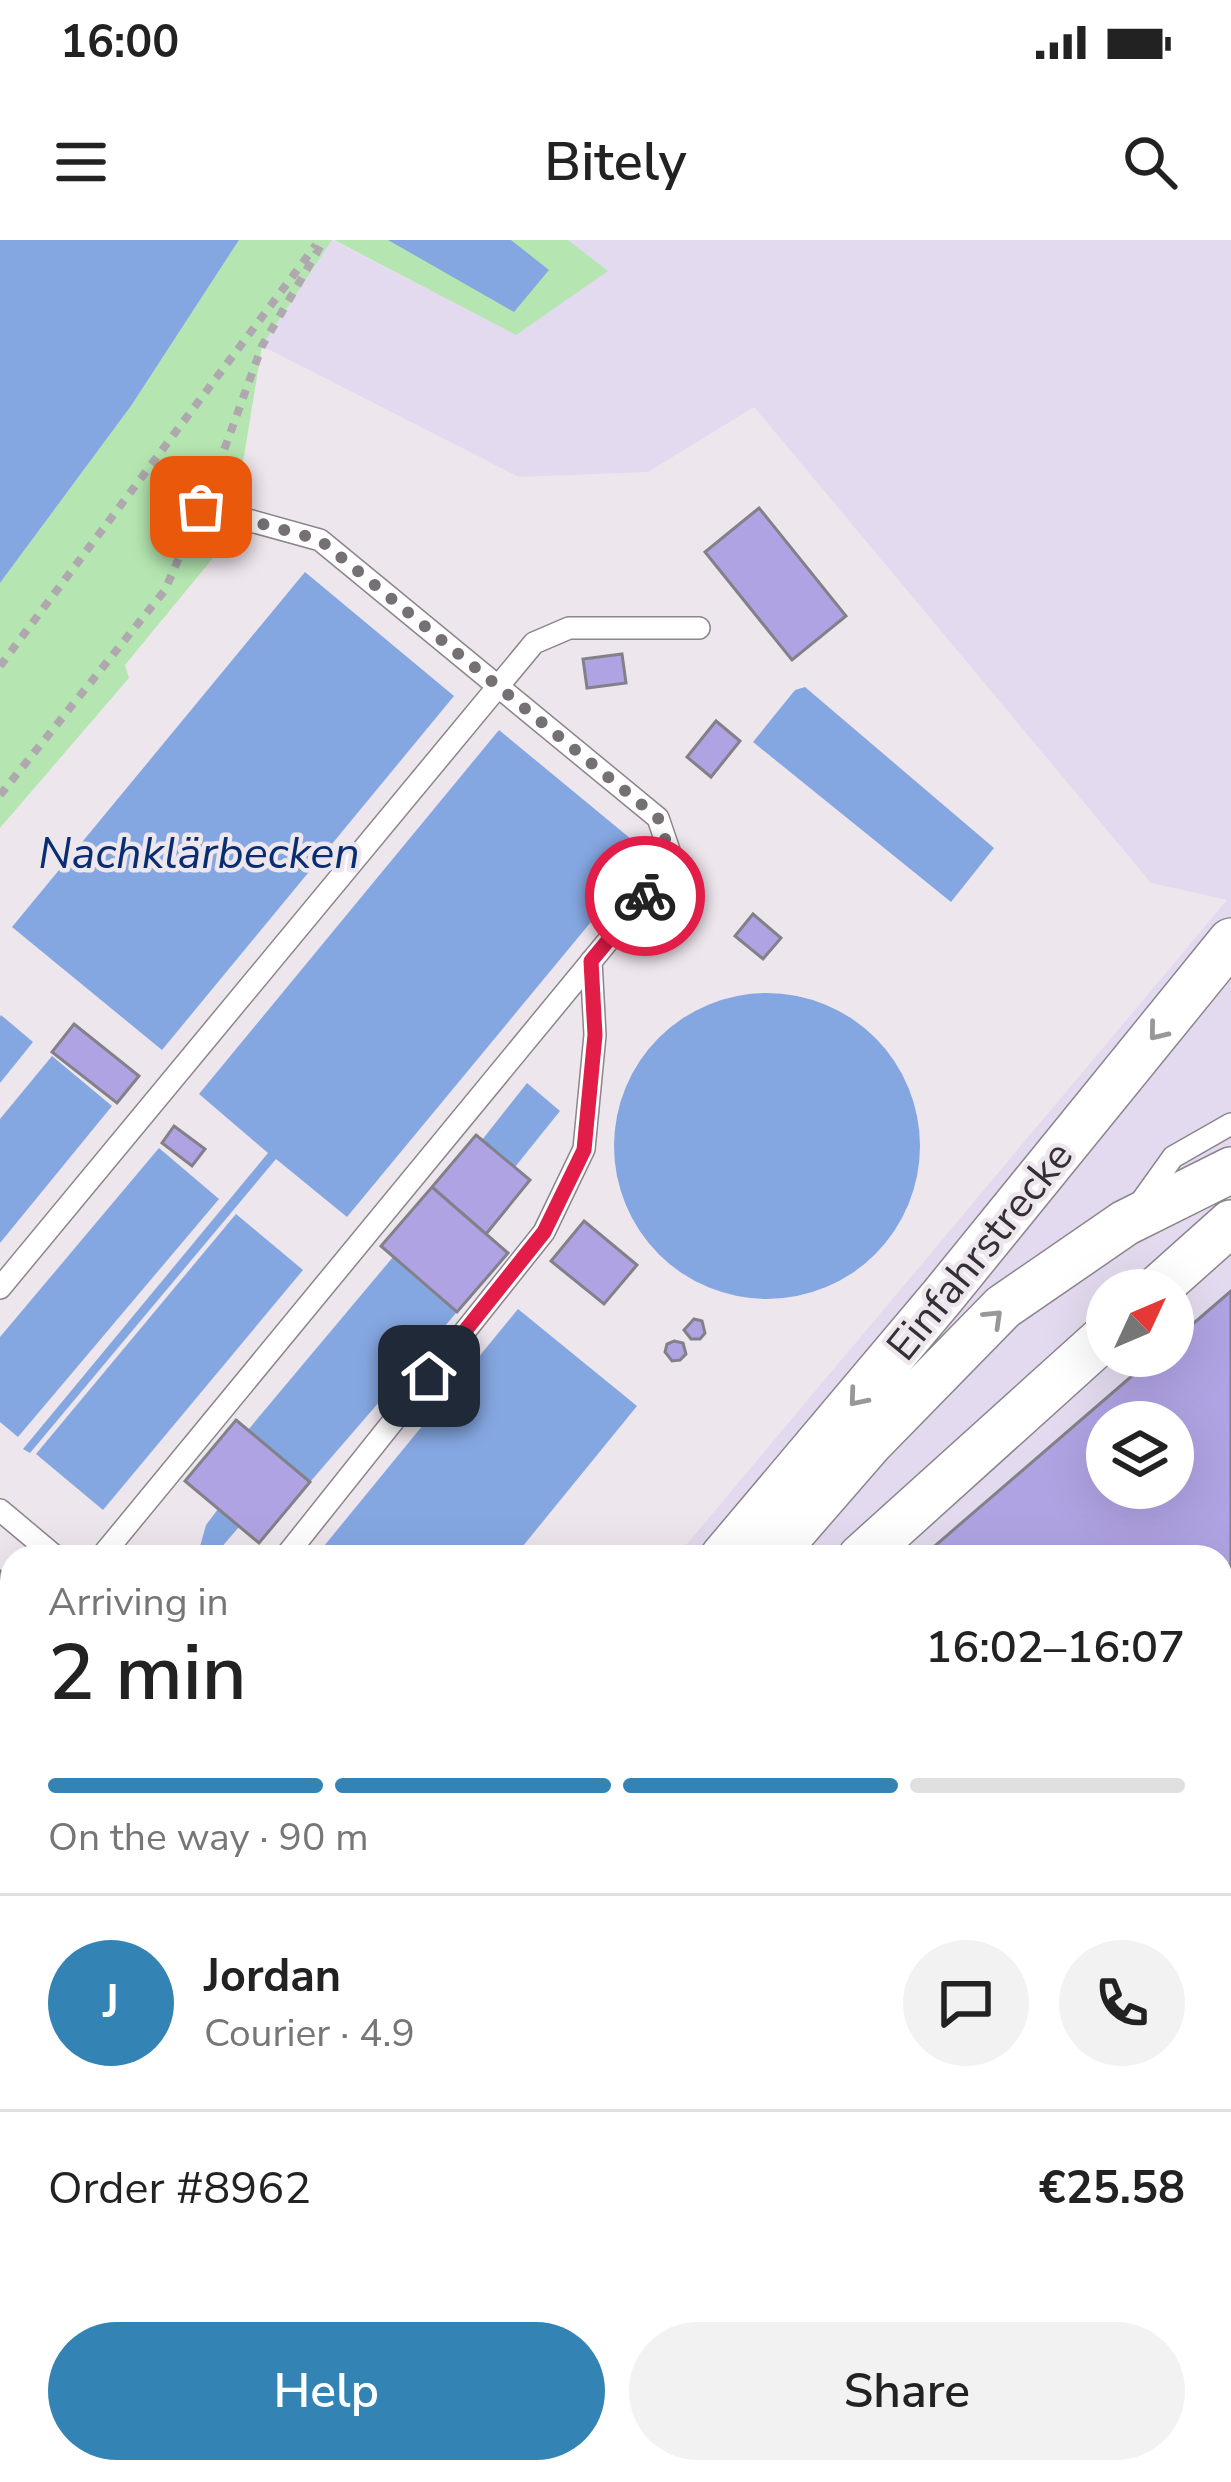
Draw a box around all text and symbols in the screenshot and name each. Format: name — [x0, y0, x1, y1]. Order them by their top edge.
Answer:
text: 16:00 — [60, 12, 179, 73]
text: Bitely — [544, 125, 687, 199]
icon: menu — [48, 129, 114, 195]
icon: search — [1117, 129, 1183, 195]
pin — [150, 456, 252, 558]
icon: bag — [168, 474, 234, 540]
water label: Nachklärbecken — [38, 823, 360, 884]
courier — [585, 836, 705, 956]
icon: bike — [612, 863, 678, 929]
one-way arrow — [1150, 1018, 1172, 1040]
street label: Einfahrstrecke — [874, 1129, 1086, 1373]
north arrow — [1086, 1269, 1194, 1377]
map controls — [1086, 1269, 1194, 1509]
one-way arrow — [980, 1310, 1002, 1332]
pin — [378, 1325, 480, 1427]
icon: home — [396, 1343, 462, 1409]
one-way arrow — [849, 1384, 871, 1406]
button: layers — [1086, 1401, 1194, 1509]
text: Arriving in — [48, 1576, 229, 1629]
text: 16:02–16:07 — [925, 1617, 1185, 1678]
text: 2 min — [48, 1620, 247, 1727]
text: On the way · 90 m — [48, 1811, 369, 1864]
button: chat — [903, 1940, 1029, 2066]
button: phone — [1059, 1940, 1185, 2066]
text: Jordan — [204, 1946, 341, 2007]
text: J — [103, 1972, 119, 2033]
text: Courier · 4.9 — [204, 2007, 415, 2060]
text: Order #8962 — [48, 2158, 311, 2219]
text: €25.58 — [1039, 2158, 1185, 2219]
button: Help — [48, 2322, 605, 2460]
button: Share — [629, 2322, 1185, 2460]

